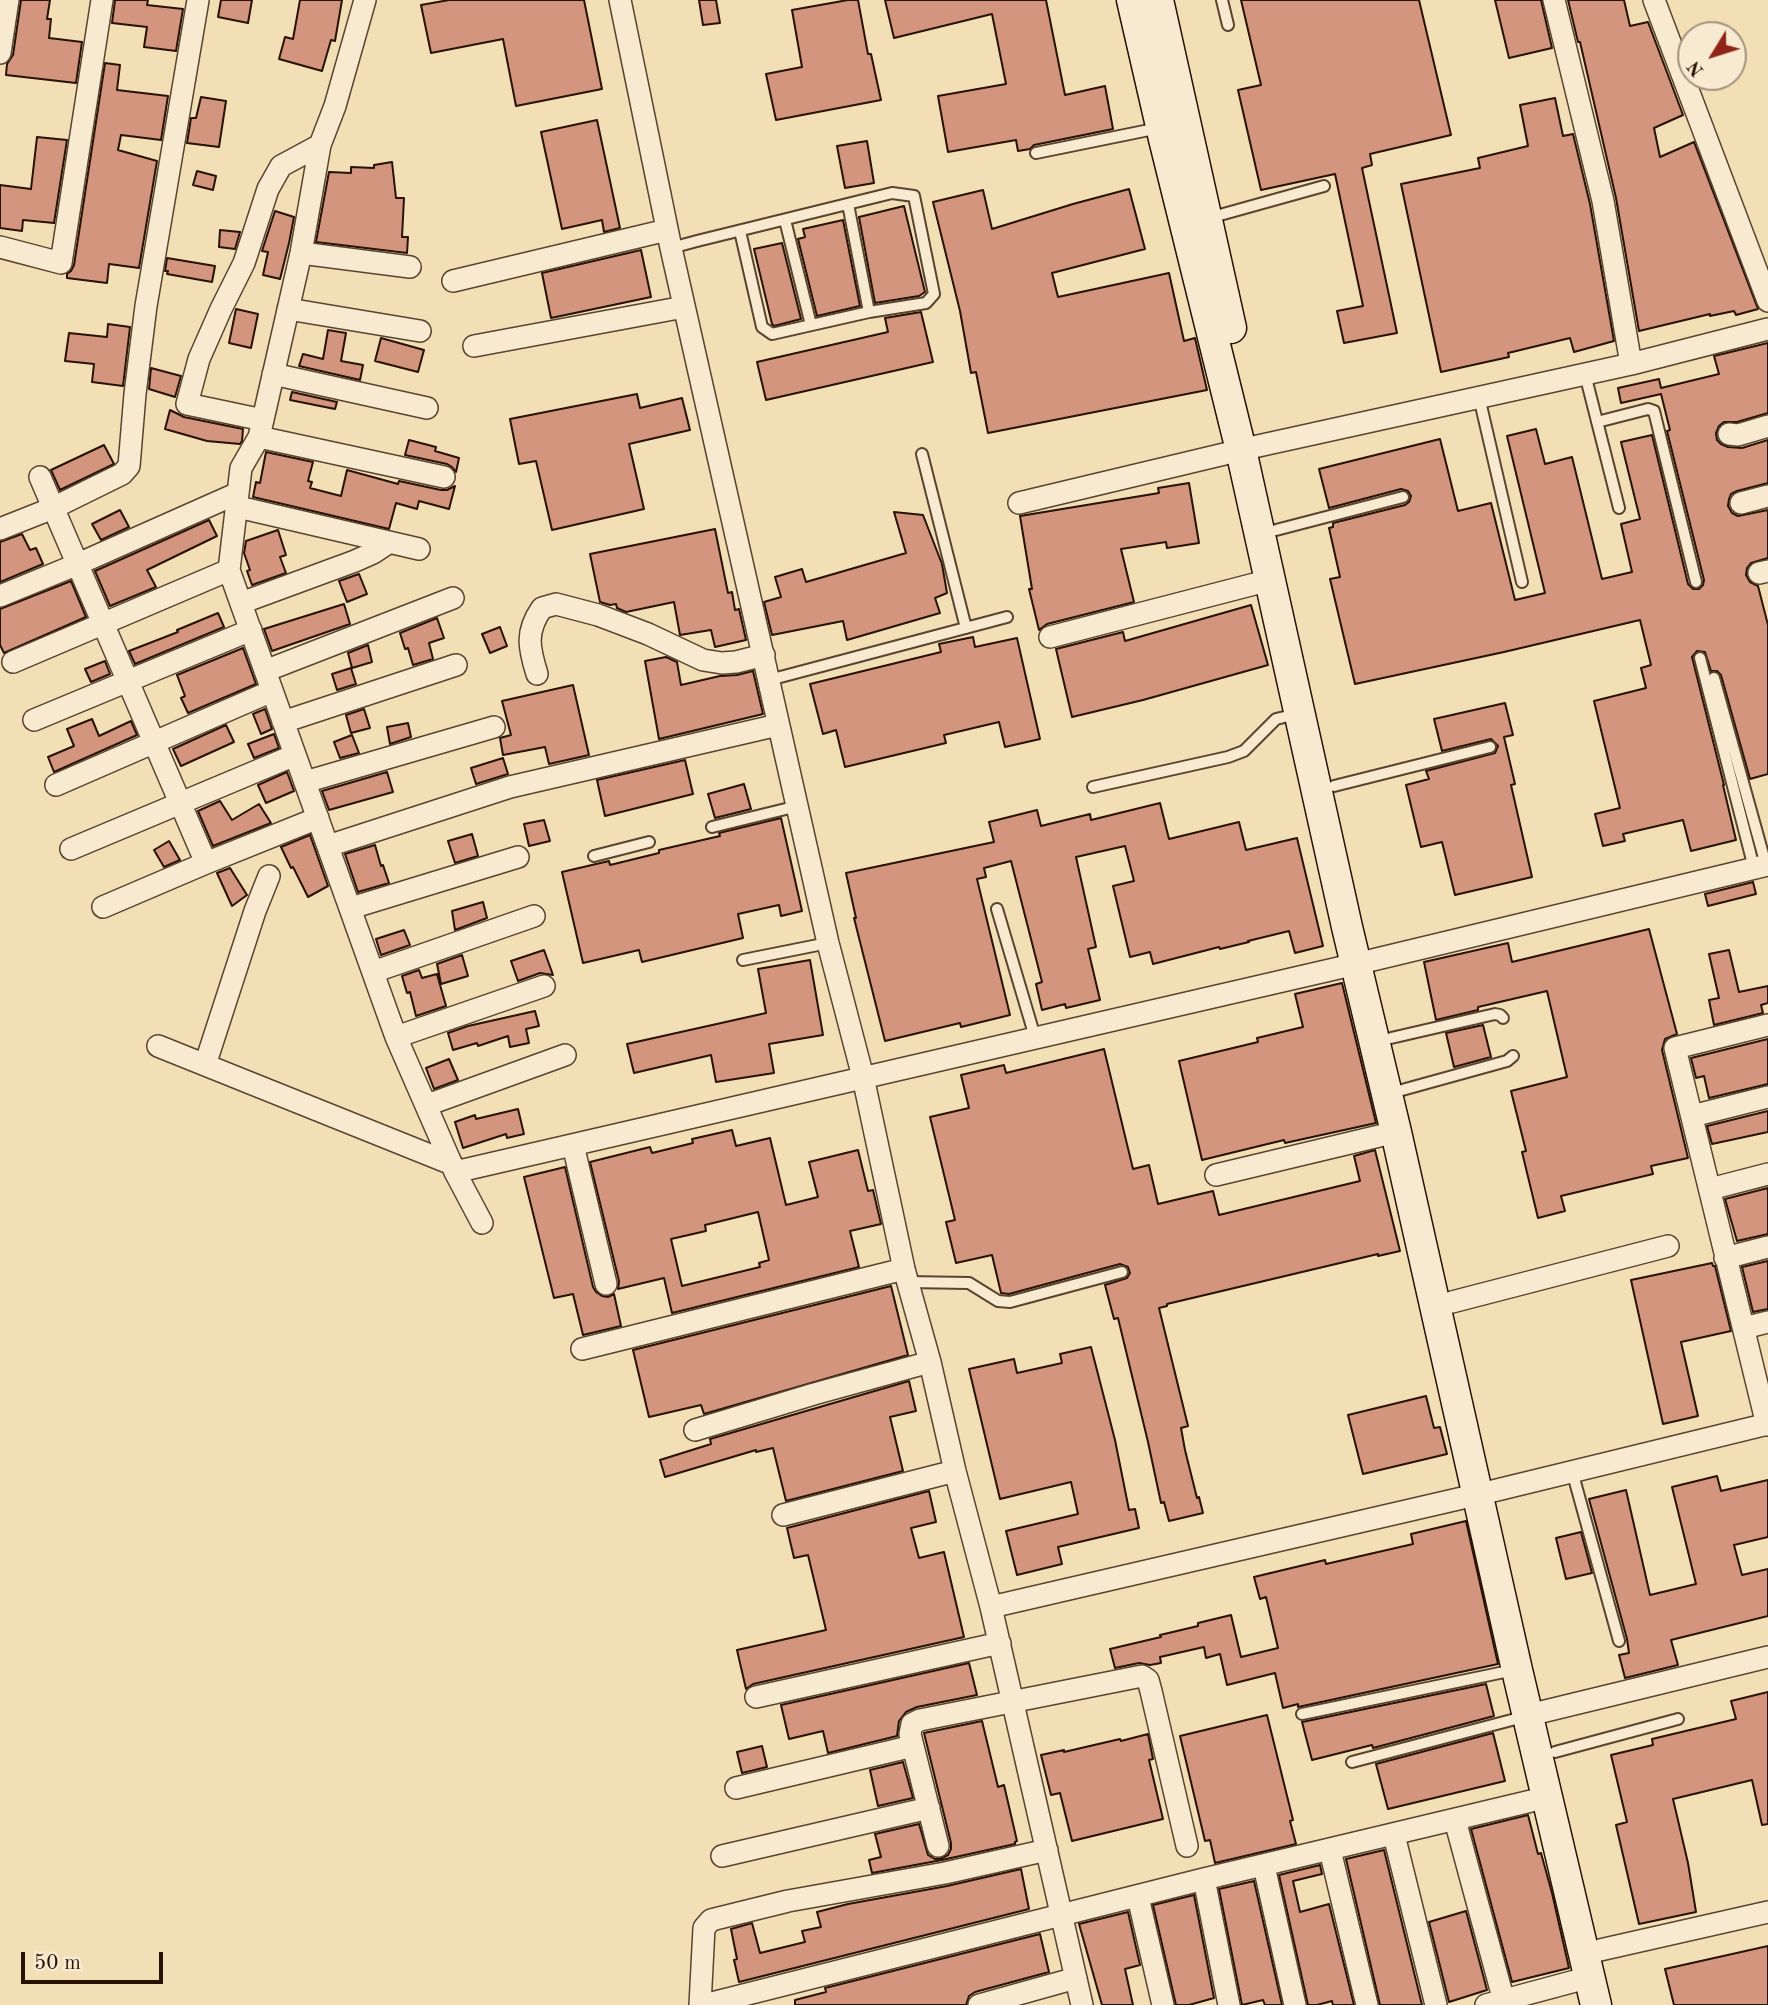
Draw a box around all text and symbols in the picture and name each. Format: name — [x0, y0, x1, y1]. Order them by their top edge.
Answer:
north arrow — [1677, 21, 1747, 91]
text: N — [1685, 56, 1709, 80]
scale bar — [24, 1938, 166, 1982]
text: 50 m — [34, 1953, 81, 1974]

